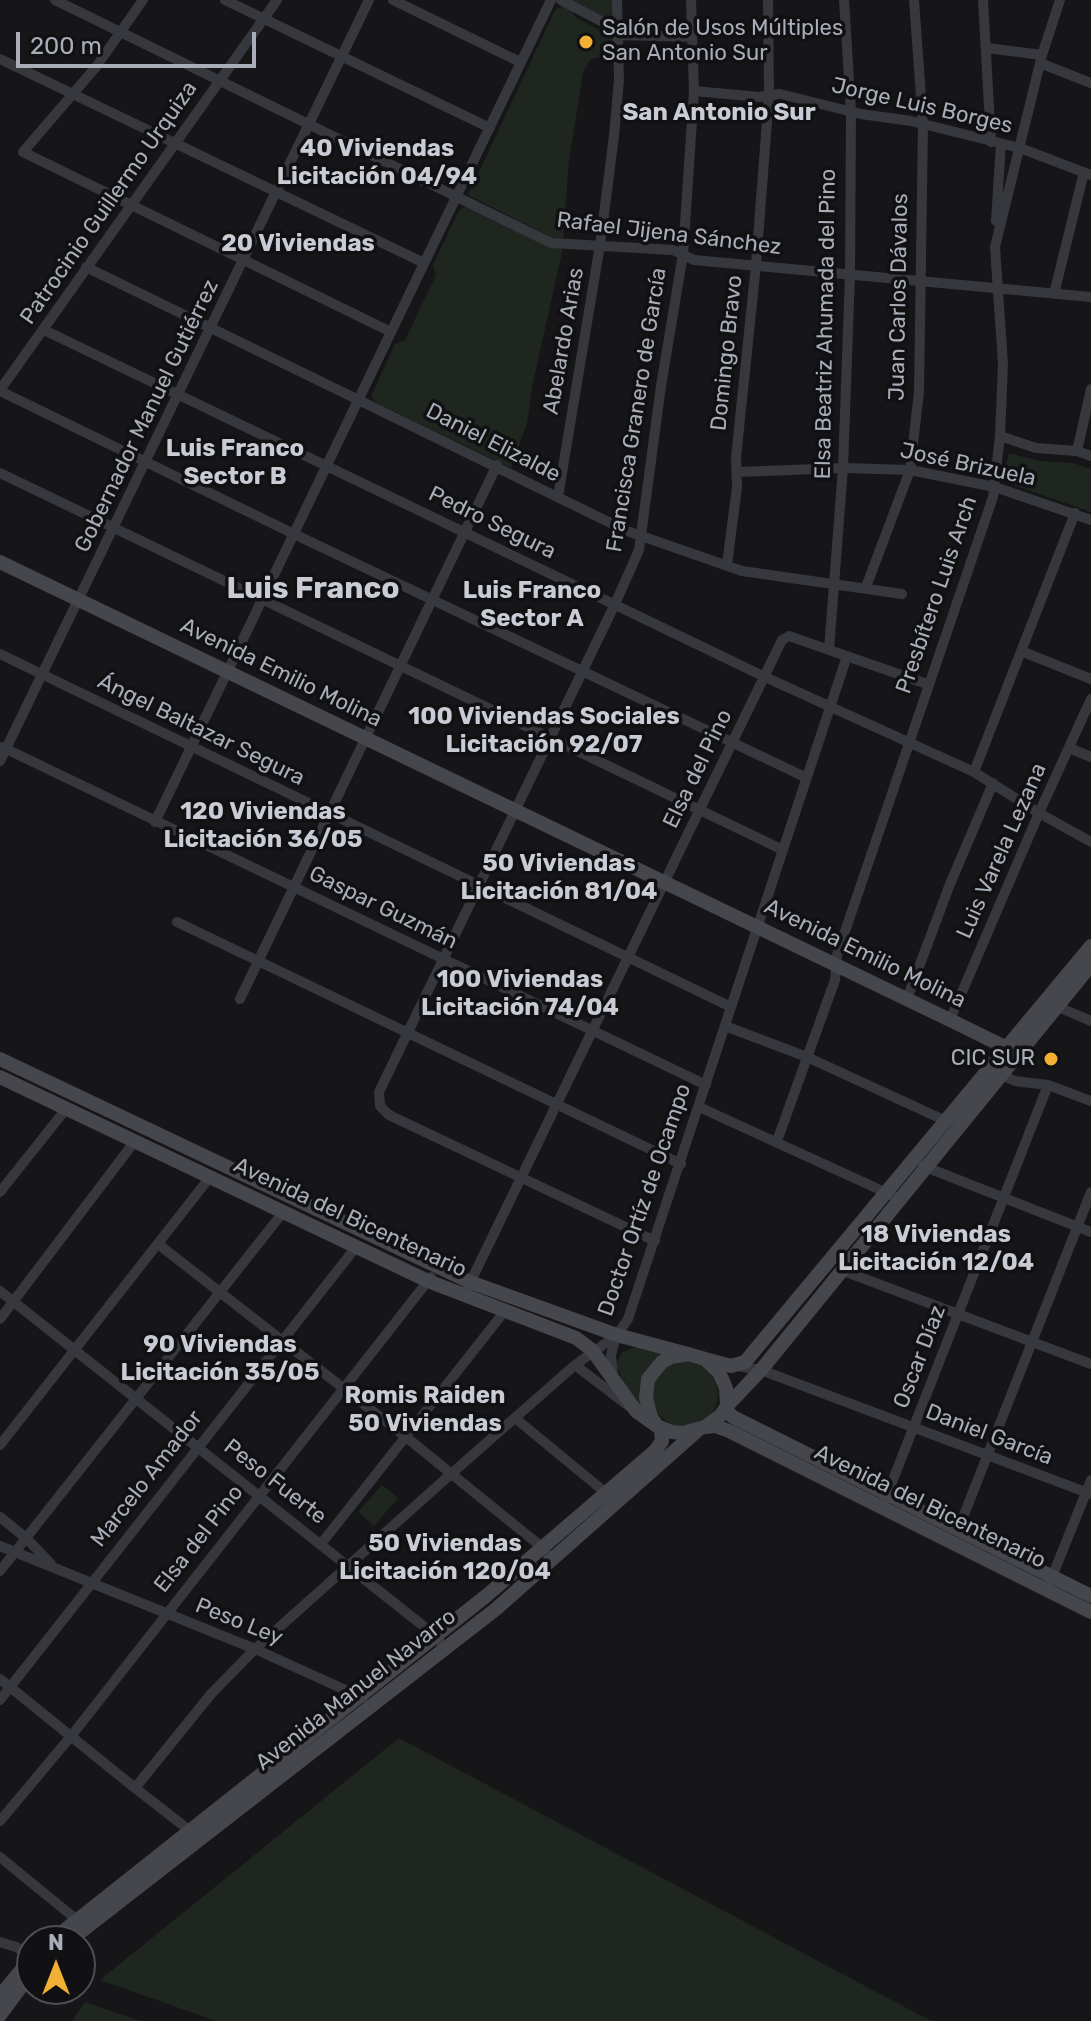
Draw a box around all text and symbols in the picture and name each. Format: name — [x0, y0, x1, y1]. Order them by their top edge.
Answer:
scale bar — [20, 16, 260, 66]
place label: Salón de Usos Múltiples San Antonio Sur — [602, 16, 843, 68]
text: 200 m — [30, 32, 102, 60]
marker: Salón de Usos Múltiples San Antonio Sur — [577, 33, 595, 51]
street label: Jorge Luis Borges — [829, 72, 1015, 140]
street label: Patrocinio Guillermo Urquiza — [15, 76, 203, 330]
district label: San Antonio Sur — [622, 99, 816, 127]
district label: 40 Viviendas Licitación 04/94 — [277, 135, 477, 191]
street label: Elsa Beatriz Ahumada del Pino — [810, 168, 842, 480]
street label: Juan Carlos Dávalos — [884, 193, 914, 401]
street label: Rafael Jijena Sánchez — [555, 207, 783, 261]
district label: 20 Viviendas — [221, 230, 375, 258]
street label: Abelardo Arias — [538, 266, 590, 416]
street label: Francisca Granero de García — [601, 266, 673, 554]
street label: Domingo Bravo — [706, 274, 748, 432]
street label: Gobernador Manuel Gutiérrez — [69, 275, 225, 557]
street label: Daniel Elizalde — [421, 398, 565, 488]
district label: Luis Franco Sector B — [166, 435, 304, 491]
street label: José Brizuela — [898, 438, 1038, 492]
street label: Pedro Segura — [424, 481, 560, 565]
street label: Presbítero Luis Arch — [891, 493, 983, 697]
district label: Luis Franco — [226, 571, 400, 607]
district label: Luis Franco Sector A — [463, 577, 601, 633]
street label: Avenida Emilio Molina — [176, 613, 386, 733]
street label: Ángel Baltazar Segura — [93, 668, 309, 792]
district label: 100 Viviendas Sociales Licitación 92/07 — [408, 703, 680, 759]
street label: Elsa del Pino — [658, 705, 738, 833]
street label: Luis Varela Lezana — [951, 759, 1053, 943]
district label: 120 Viviendas Licitación 36/05 — [164, 798, 362, 854]
district label: 50 Viviendas Licitación 81/04 — [461, 850, 657, 906]
street label: Gaspar Guzmán — [304, 861, 462, 955]
street label: Avenida Emilio Molina — [760, 894, 970, 1014]
district label: 100 Viviendas Licitación 74/04 — [421, 966, 619, 1022]
place label: CIC SUR — [951, 1046, 1035, 1072]
marker: CIC SUR — [1042, 1050, 1060, 1068]
street label: Doctor Ortíz de Ocampo — [593, 1080, 697, 1320]
street label: Avenida del Bicentenario — [229, 1152, 471, 1284]
district label: 18 Viviendas Licitación 12/04 — [838, 1221, 1034, 1277]
street label: Oscar Díaz — [888, 1302, 952, 1412]
district label: 90 Viviendas Licitación 35/05 — [121, 1331, 319, 1387]
district label: Romis Raiden 50 Viviendas — [345, 1382, 505, 1438]
street label: Daniel García — [922, 1399, 1056, 1471]
street label: Marcelo Amador — [85, 1405, 209, 1553]
street label: Peso Fuerte — [218, 1434, 332, 1530]
street label: Avenida del Bicentenario — [810, 1439, 1050, 1575]
street label: Elsa del Pino — [149, 1480, 249, 1598]
district label: 50 Viviendas Licitación 120/04 — [339, 1530, 551, 1586]
street label: Peso Ley — [192, 1593, 286, 1651]
street label: Avenida Manuel Navarro — [251, 1604, 461, 1776]
north arrow — [16, 1925, 96, 2005]
text: N — [48, 1929, 64, 1956]

